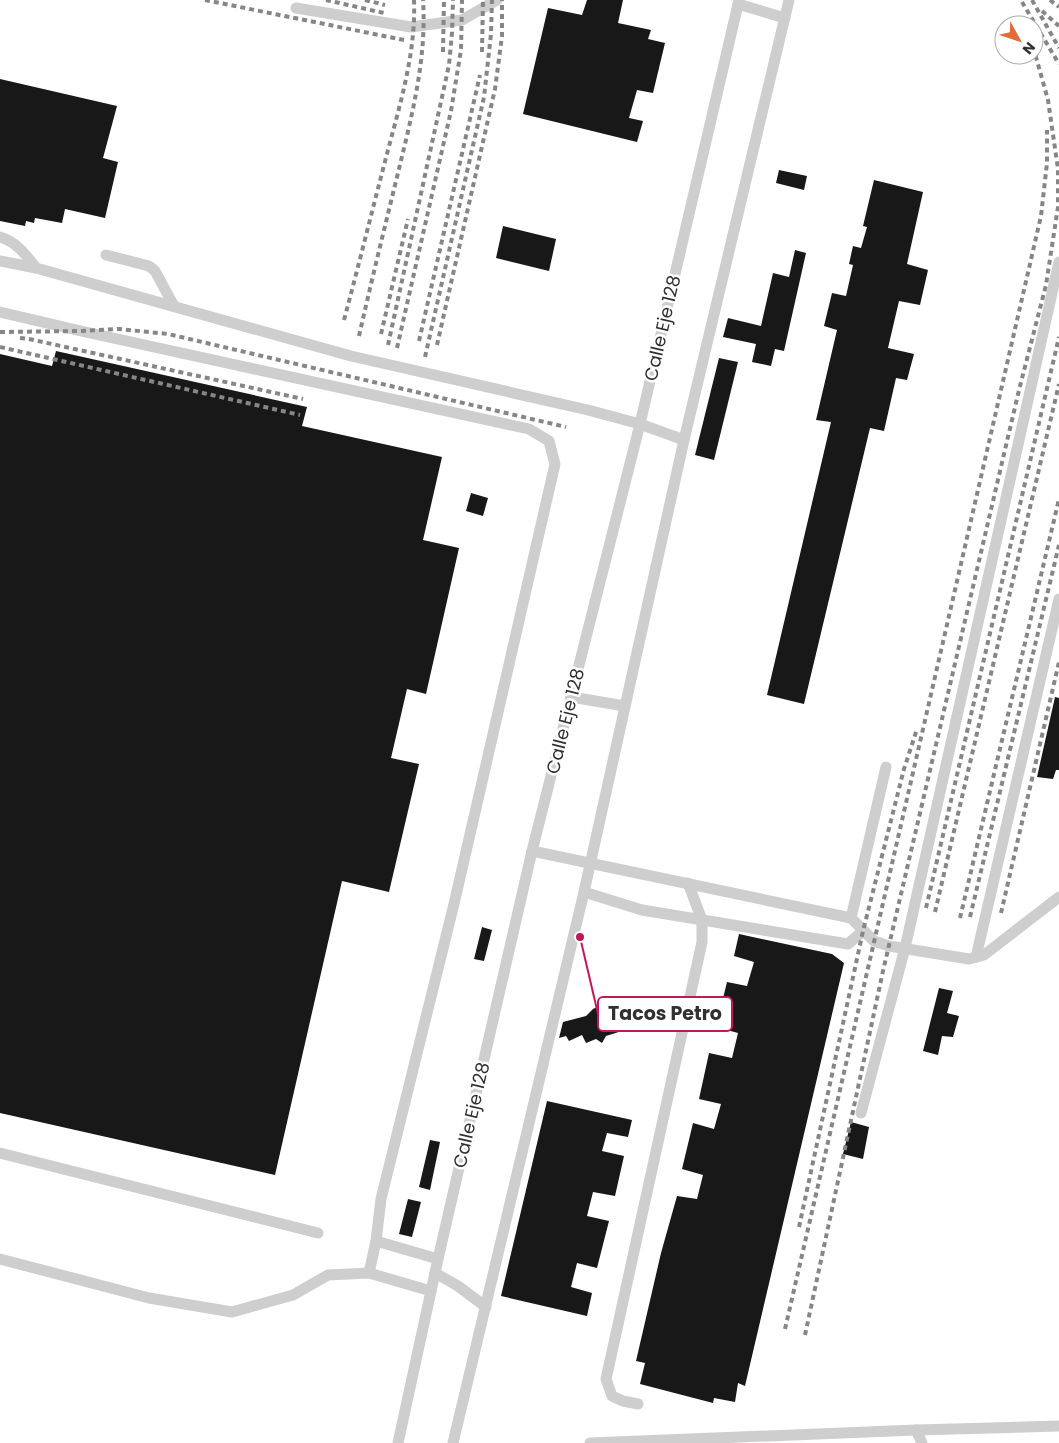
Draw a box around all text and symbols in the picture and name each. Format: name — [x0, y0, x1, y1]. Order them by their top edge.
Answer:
north arrow — [994, 15, 1044, 65]
text: N — [1018, 38, 1040, 59]
street label: Calle Eje 128 — [638, 273, 686, 383]
street label: Calle Eje 128 — [540, 666, 590, 776]
callout: Tacos Petro — [598, 997, 732, 1031]
text: Tacos Petro — [608, 1000, 722, 1027]
street label: Calle Eje 128 — [447, 1060, 495, 1170]

